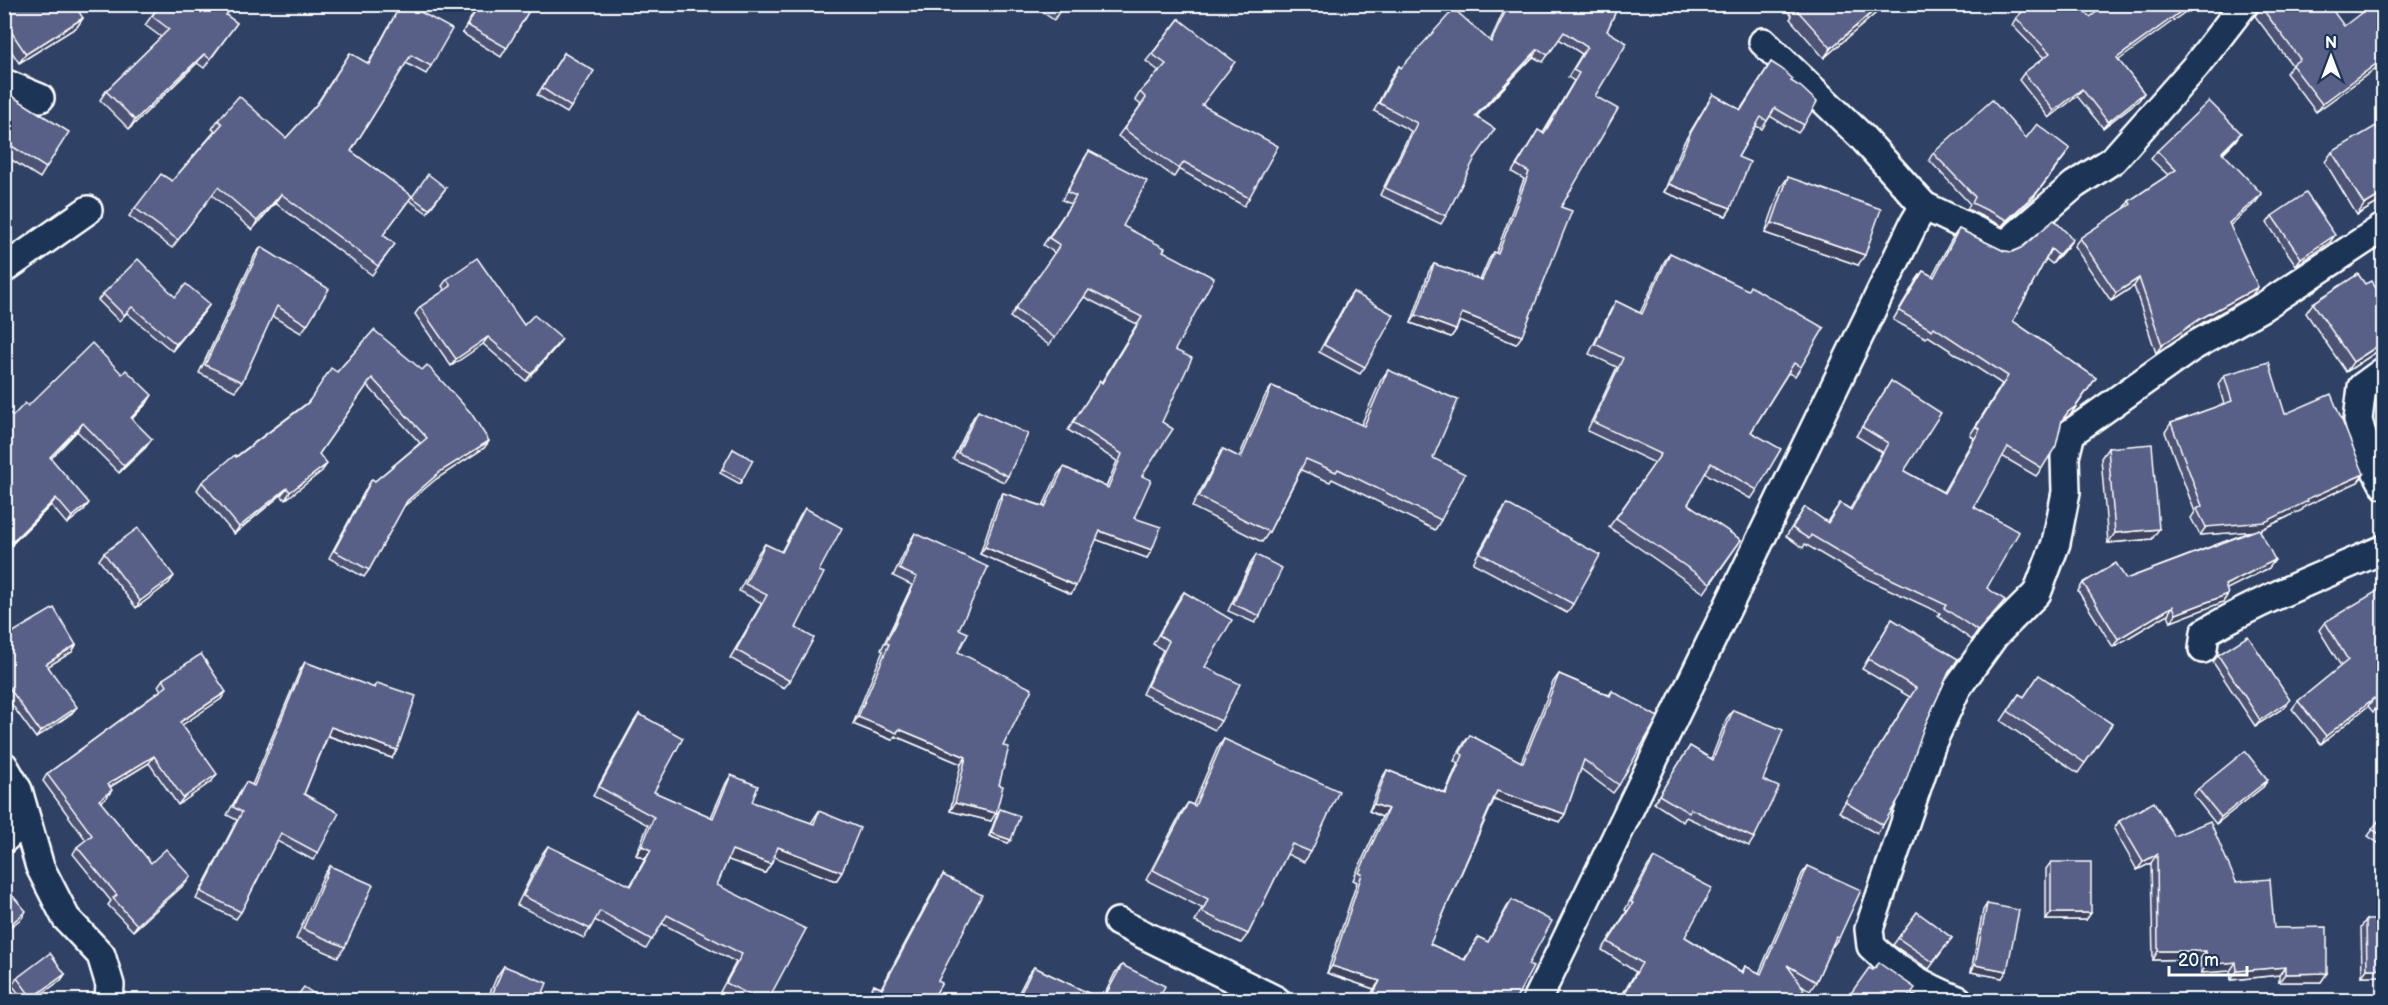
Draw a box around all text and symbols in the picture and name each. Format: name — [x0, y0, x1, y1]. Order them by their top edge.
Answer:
north arrow — [2301, 27, 2361, 87]
text: N — [2325, 34, 2337, 53]
scale bar — [2169, 939, 2247, 977]
text: 20 m — [2178, 950, 2219, 971]

